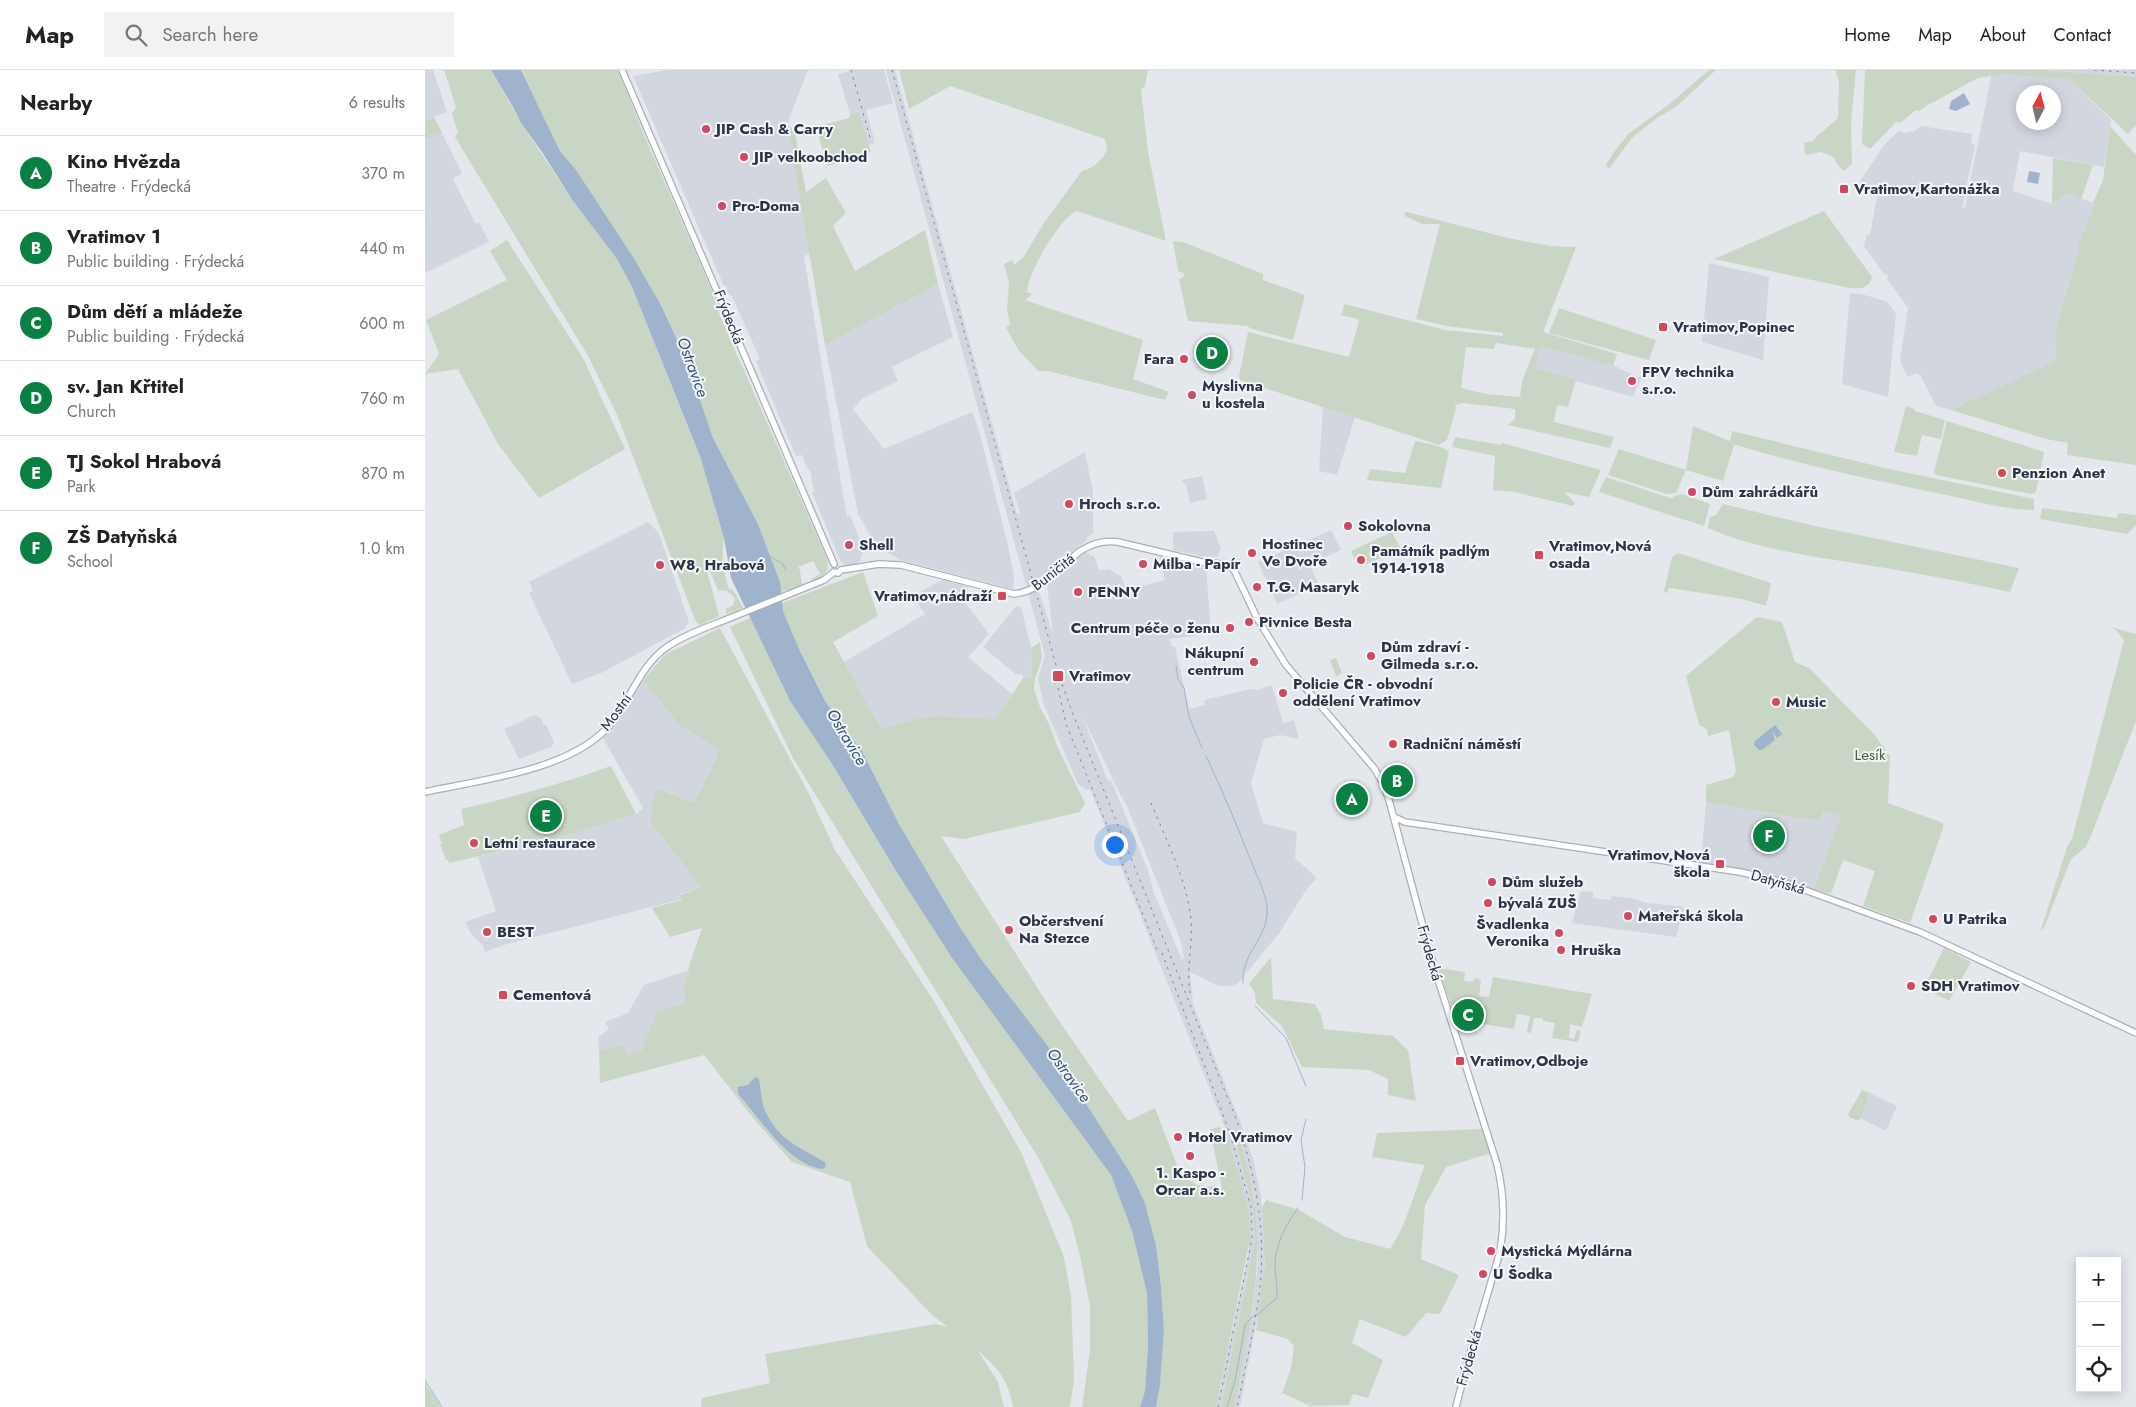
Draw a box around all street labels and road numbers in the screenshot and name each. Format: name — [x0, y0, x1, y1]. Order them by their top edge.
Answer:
street label: Frýdecká — [708, 287, 750, 347]
street label: Buničitá — [1027, 548, 1079, 596]
street label: Mostní — [595, 688, 638, 735]
street label: Datyňská — [1748, 864, 1808, 900]
street label: Frýdecká — [1412, 923, 1448, 983]
street label: Frýdecká — [1451, 1328, 1487, 1388]

